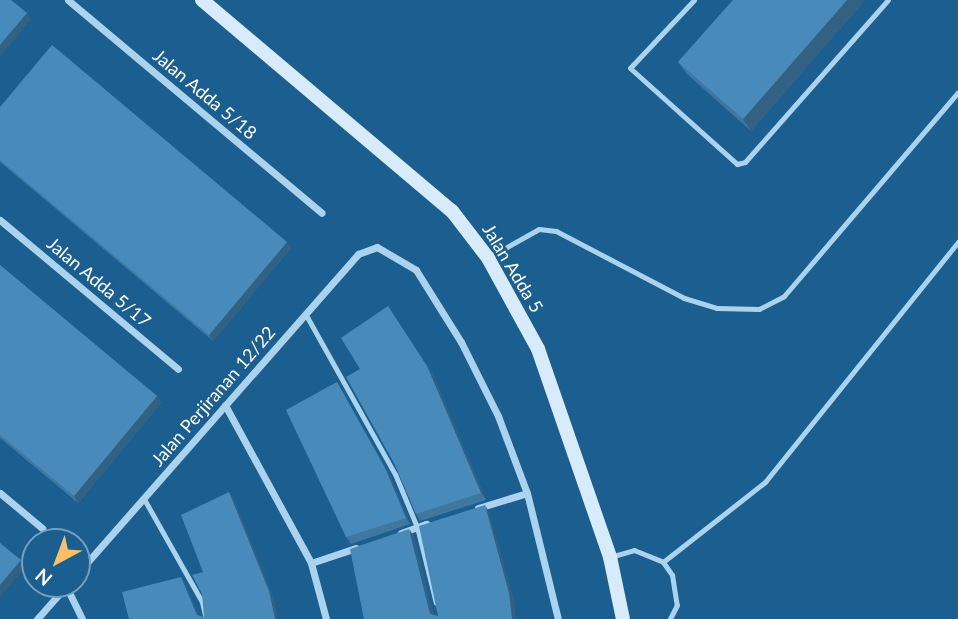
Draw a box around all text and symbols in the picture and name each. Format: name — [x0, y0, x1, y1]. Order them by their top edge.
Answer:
street label: Jalan Adda 5/18 — [149, 44, 261, 144]
street label: Jalan Adda 5 — [478, 220, 548, 316]
street label: Jalan Adda 5/17 — [43, 232, 155, 332]
street label: Jalan Perjiranan 12/22 — [146, 322, 280, 470]
north arrow — [21, 528, 91, 598]
text: N — [30, 564, 56, 591]

